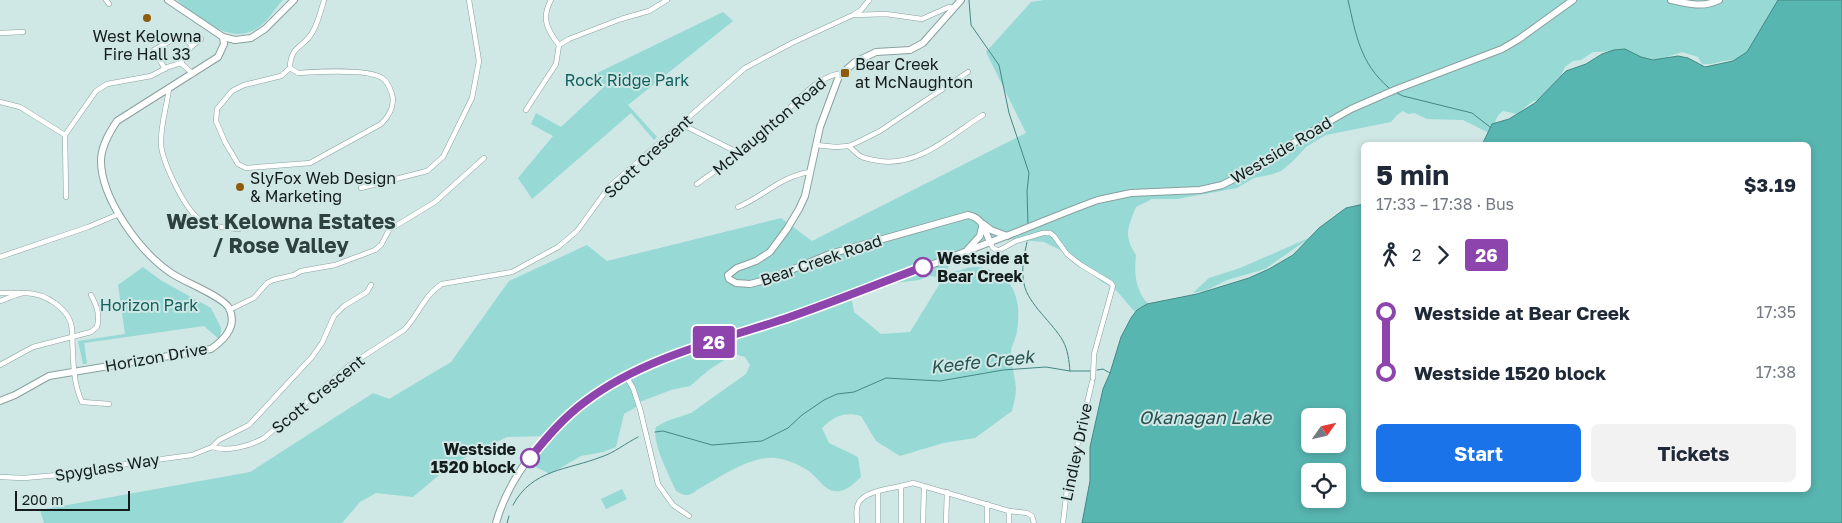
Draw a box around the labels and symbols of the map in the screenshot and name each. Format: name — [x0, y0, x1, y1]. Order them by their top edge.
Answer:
marker: West Kelowna Fire Hall 33 — [141, 12, 153, 24]
place label: West Kelowna Fire Hall 33 — [92, 26, 202, 64]
place label: Bear Creek at McNaughton — [855, 54, 973, 92]
marker: Bear Creek at McNaughton — [839, 67, 851, 79]
park label: Rock Ridge Park — [565, 70, 689, 90]
street label: McNaughton Road — [708, 73, 830, 179]
street label: Scott Crescent — [599, 110, 697, 202]
street label: Westside Road — [1227, 112, 1335, 188]
place label: SlyFox Web Design & Marketing — [250, 168, 396, 206]
marker: SlyFox Web Design & Marketing — [234, 181, 246, 193]
district label: West Kelowna Estates / Rose Valley — [166, 208, 396, 258]
street label: Bear Creek Road — [758, 230, 884, 290]
place label: Westside at Bear Creek — [937, 248, 1029, 286]
marker: Westside at Bear Creek — [913, 257, 933, 277]
park label: Horizon Park — [100, 295, 198, 315]
line badge: 26 — [692, 326, 736, 358]
street label: Horizon Drive — [103, 338, 209, 376]
water label: Keefe Creek — [929, 344, 1037, 377]
street label: Scott Crescent — [267, 350, 369, 438]
street label: Lindley Drive — [1056, 401, 1096, 503]
water label: Okanagan Lake — [1139, 406, 1273, 428]
north arrow — [1301, 408, 1346, 452]
place label: Westside 1520 block — [431, 439, 517, 477]
marker: Westside 1520 block — [520, 448, 540, 468]
street label: Spyglass Way — [53, 449, 161, 485]
scale bar — [15, 488, 130, 511]

